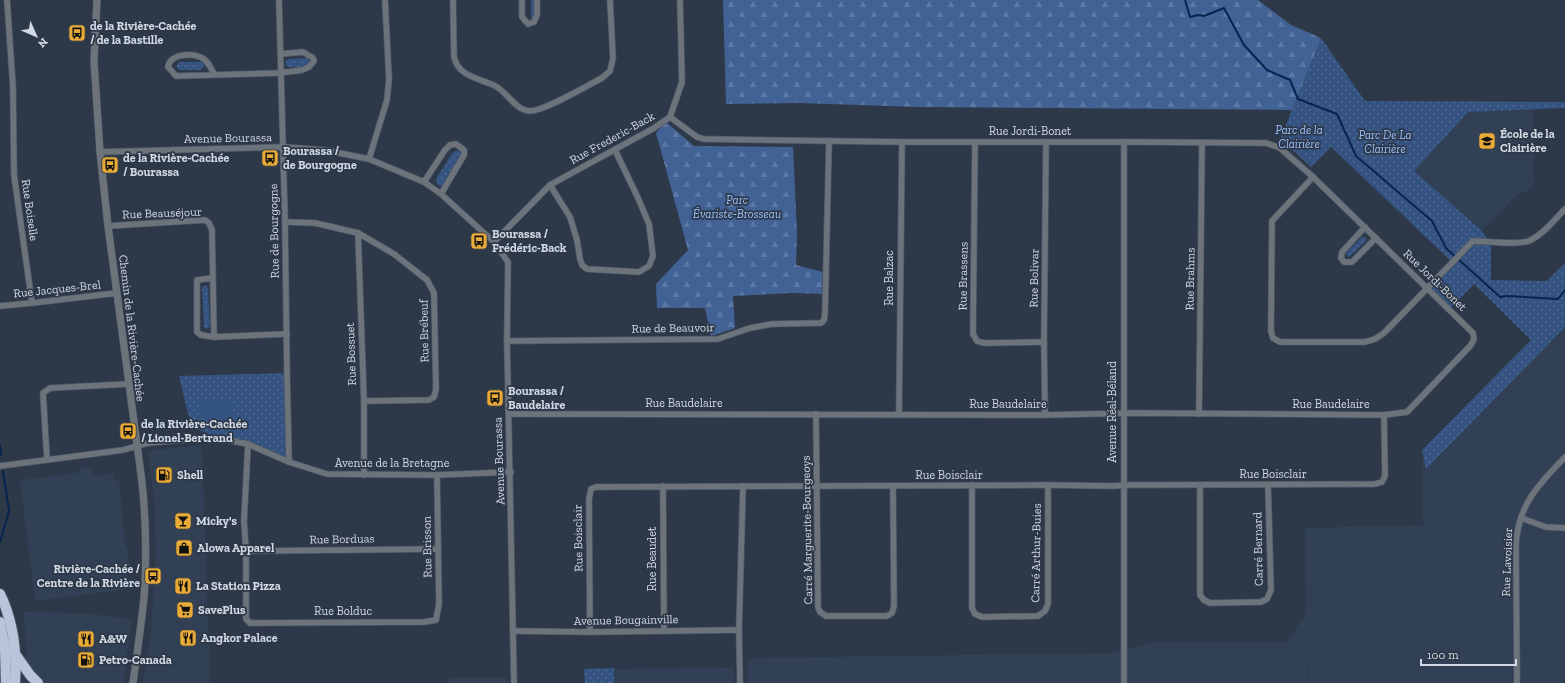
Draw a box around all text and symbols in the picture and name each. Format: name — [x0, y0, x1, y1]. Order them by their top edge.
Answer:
north arrow — [16, 16, 56, 56]
place label: de la Rivière-Cachée / de la Bastille — [90, 19, 197, 47]
bus stop icon: de la Rivière-Cachée / de la Bastille — [67, 23, 87, 43]
text: N — [35, 35, 50, 51]
street label: Rue Frederic-Back — [567, 109, 657, 167]
park label: Parc de la Clairière — [1275, 123, 1323, 151]
street label: Rue Jordi-Bonet — [989, 124, 1072, 138]
place label: École de la Clairière — [1500, 127, 1555, 155]
park label: Parc De La Clairière — [1358, 128, 1412, 156]
street label: Avenue Bourassa — [184, 130, 272, 146]
school or university icon: École de la Clairière — [1477, 131, 1497, 151]
place label: Bourassa / de Bourgogne — [283, 144, 357, 172]
bus stop icon: Bourassa / de Bourgogne — [260, 148, 280, 168]
place label: de la Rivière-Cachée / Bourassa — [123, 151, 230, 179]
bus stop icon: de la Rivière-Cachée / Bourassa — [100, 155, 120, 175]
street label: Rue Boiselle — [19, 178, 41, 242]
street label: Rue de Bourgogne — [266, 183, 282, 278]
park label: Parc Évariste-Brosseau — [693, 193, 781, 221]
street label: Rue Beauséjour — [122, 205, 202, 222]
place label: Bourassa / Frédéric-Back — [492, 227, 567, 255]
bus stop icon: Bourassa / Frédéric-Back — [469, 231, 489, 251]
street label: Rue Brassens — [955, 241, 971, 311]
street label: Rue Jordi-Bonet — [1400, 246, 1470, 314]
street label: Rue Brahms — [1182, 247, 1198, 311]
street label: Rue Bolivar — [1026, 248, 1042, 308]
street label: Rue Balzac — [882, 250, 896, 306]
street label: Chemin de la Rivière-Cachée — [116, 254, 148, 403]
street label: Rue Jacques-Brel — [13, 277, 101, 301]
street label: Rue Brébeuf — [416, 298, 432, 363]
street label: Rue de Beauvoir — [631, 320, 715, 336]
street label: Rue Bossuet — [343, 322, 359, 386]
street label: Avenue Réal-Béland — [1105, 361, 1119, 463]
place label: Bourassa / Baudelaire — [508, 384, 566, 412]
bus stop icon: Bourassa / Baudelaire — [485, 388, 505, 408]
street label: Rue Baudelaire — [645, 396, 723, 410]
street label: Rue Baudelaire — [969, 397, 1047, 411]
street label: Rue Baudelaire — [1292, 397, 1370, 411]
place label: de la Rivière-Cachée / Lionel-Bertrand — [141, 417, 248, 445]
street label: Avenue Bourassa — [490, 417, 508, 505]
bus stop icon: de la Rivière-Cachée / Lionel-Bertrand — [118, 421, 138, 441]
street label: Carré Marguerite-Bourgeoys — [799, 455, 815, 605]
street label: Avenue de la Bretagne — [335, 456, 450, 470]
fuel station icon: Shell — [154, 465, 174, 485]
street label: Rue Boisclair — [1239, 467, 1307, 481]
place label: Shell — [177, 468, 204, 482]
street label: Rue Boisclair — [915, 468, 983, 482]
street label: Carré Arthur-Buies — [1028, 503, 1044, 603]
street label: Rue Boisclair — [570, 504, 586, 572]
bar icon: Micky's — [173, 511, 193, 531]
street label: Carré Bernard — [1250, 511, 1266, 586]
place label: Micky's — [196, 514, 237, 528]
street label: Rue Brisson — [419, 516, 435, 578]
street label: Rue Beaudet — [645, 526, 659, 591]
street label: Rue Lavoisier — [1499, 527, 1515, 597]
street label: Rue Borduas — [309, 531, 375, 547]
shop icon: Alowa Apparel — [174, 538, 194, 558]
place label: Alowa Apparel — [197, 541, 275, 555]
place label: Rivière-Cachée / Centre de la Rivière — [37, 562, 140, 590]
bus stop icon: Rivière-Cachée / Centre de la Rivière — [143, 566, 163, 586]
restaurant icon: La Station Pizza — [173, 576, 193, 596]
place label: La Station Pizza — [196, 579, 281, 593]
supermarket icon: SavePlus — [175, 600, 195, 620]
place label: SavePlus — [198, 603, 246, 617]
street label: Rue Bolduc — [314, 604, 372, 618]
street label: Avenue Bougainville — [574, 612, 679, 628]
restaurant icon: Angkor Palace — [178, 628, 198, 648]
restaurant icon: A&W — [76, 629, 96, 649]
place label: Angkor Palace — [201, 631, 278, 645]
place label: A&W — [99, 632, 127, 646]
scale bar — [1421, 641, 1516, 667]
text: 100 m — [1427, 648, 1459, 662]
fuel station icon: Petro-Canada — [76, 650, 96, 670]
place label: Petro-Canada — [99, 653, 172, 667]

